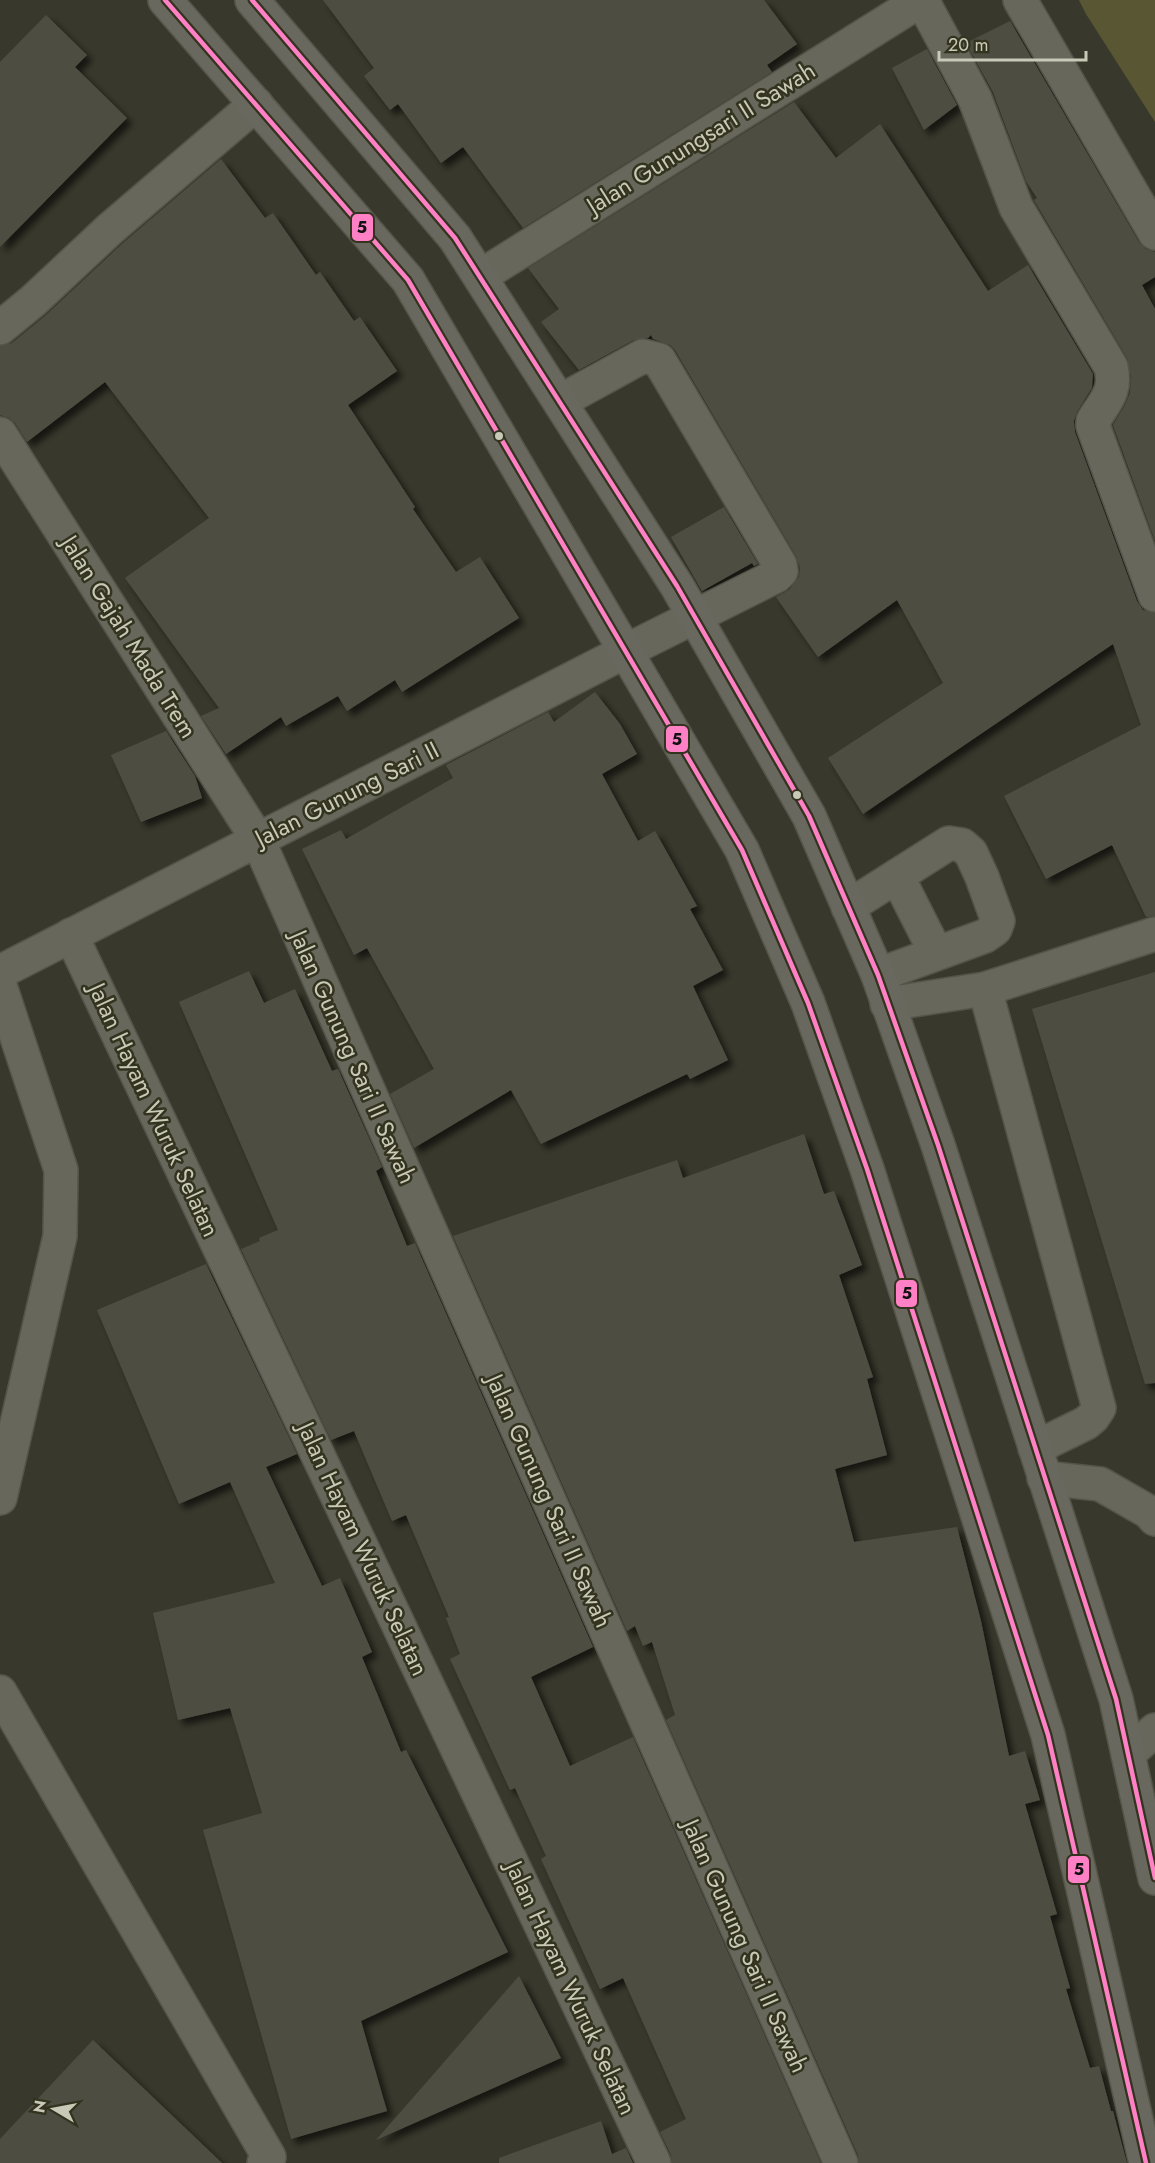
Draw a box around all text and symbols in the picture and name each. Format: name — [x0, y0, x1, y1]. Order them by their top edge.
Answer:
scale bar — [939, 24, 1086, 62]
text: 20 m — [948, 32, 988, 58]
street label: Jalan Gunungsari II Sawah — [577, 53, 822, 224]
line badge: 5 — [351, 213, 374, 242]
text: 5 — [357, 216, 367, 239]
unlabelled marker — [493, 430, 505, 442]
street label: Jalan Gajah Mada Trem — [51, 526, 206, 745]
line badge: 5 — [665, 725, 689, 753]
text: 5 — [672, 728, 682, 751]
street label: Jalan Gunung Sari II — [246, 732, 445, 856]
unlabelled marker — [791, 789, 803, 801]
street label: Jalan Gunung Sari II Sawah — [280, 922, 425, 1189]
street label: Jalan Hayam Wuruk Selatan — [79, 974, 229, 1242]
line badge: 5 — [895, 1279, 918, 1308]
text: 5 — [902, 1282, 912, 1305]
street label: Jalan Gunung Sari II Sawah — [476, 1366, 621, 1633]
street label: Jalan Hayam Wuruk Selatan — [288, 1413, 438, 1681]
street label: Jalan Gunung Sari II Sawah — [672, 1811, 817, 2078]
street label: Jalan Hayam Wuruk Selatan — [496, 1852, 646, 2120]
line badge: 5 — [1067, 1855, 1090, 1884]
text: 5 — [1074, 1858, 1084, 1881]
north arrow — [24, 2079, 84, 2139]
text: N — [27, 2098, 52, 2115]

